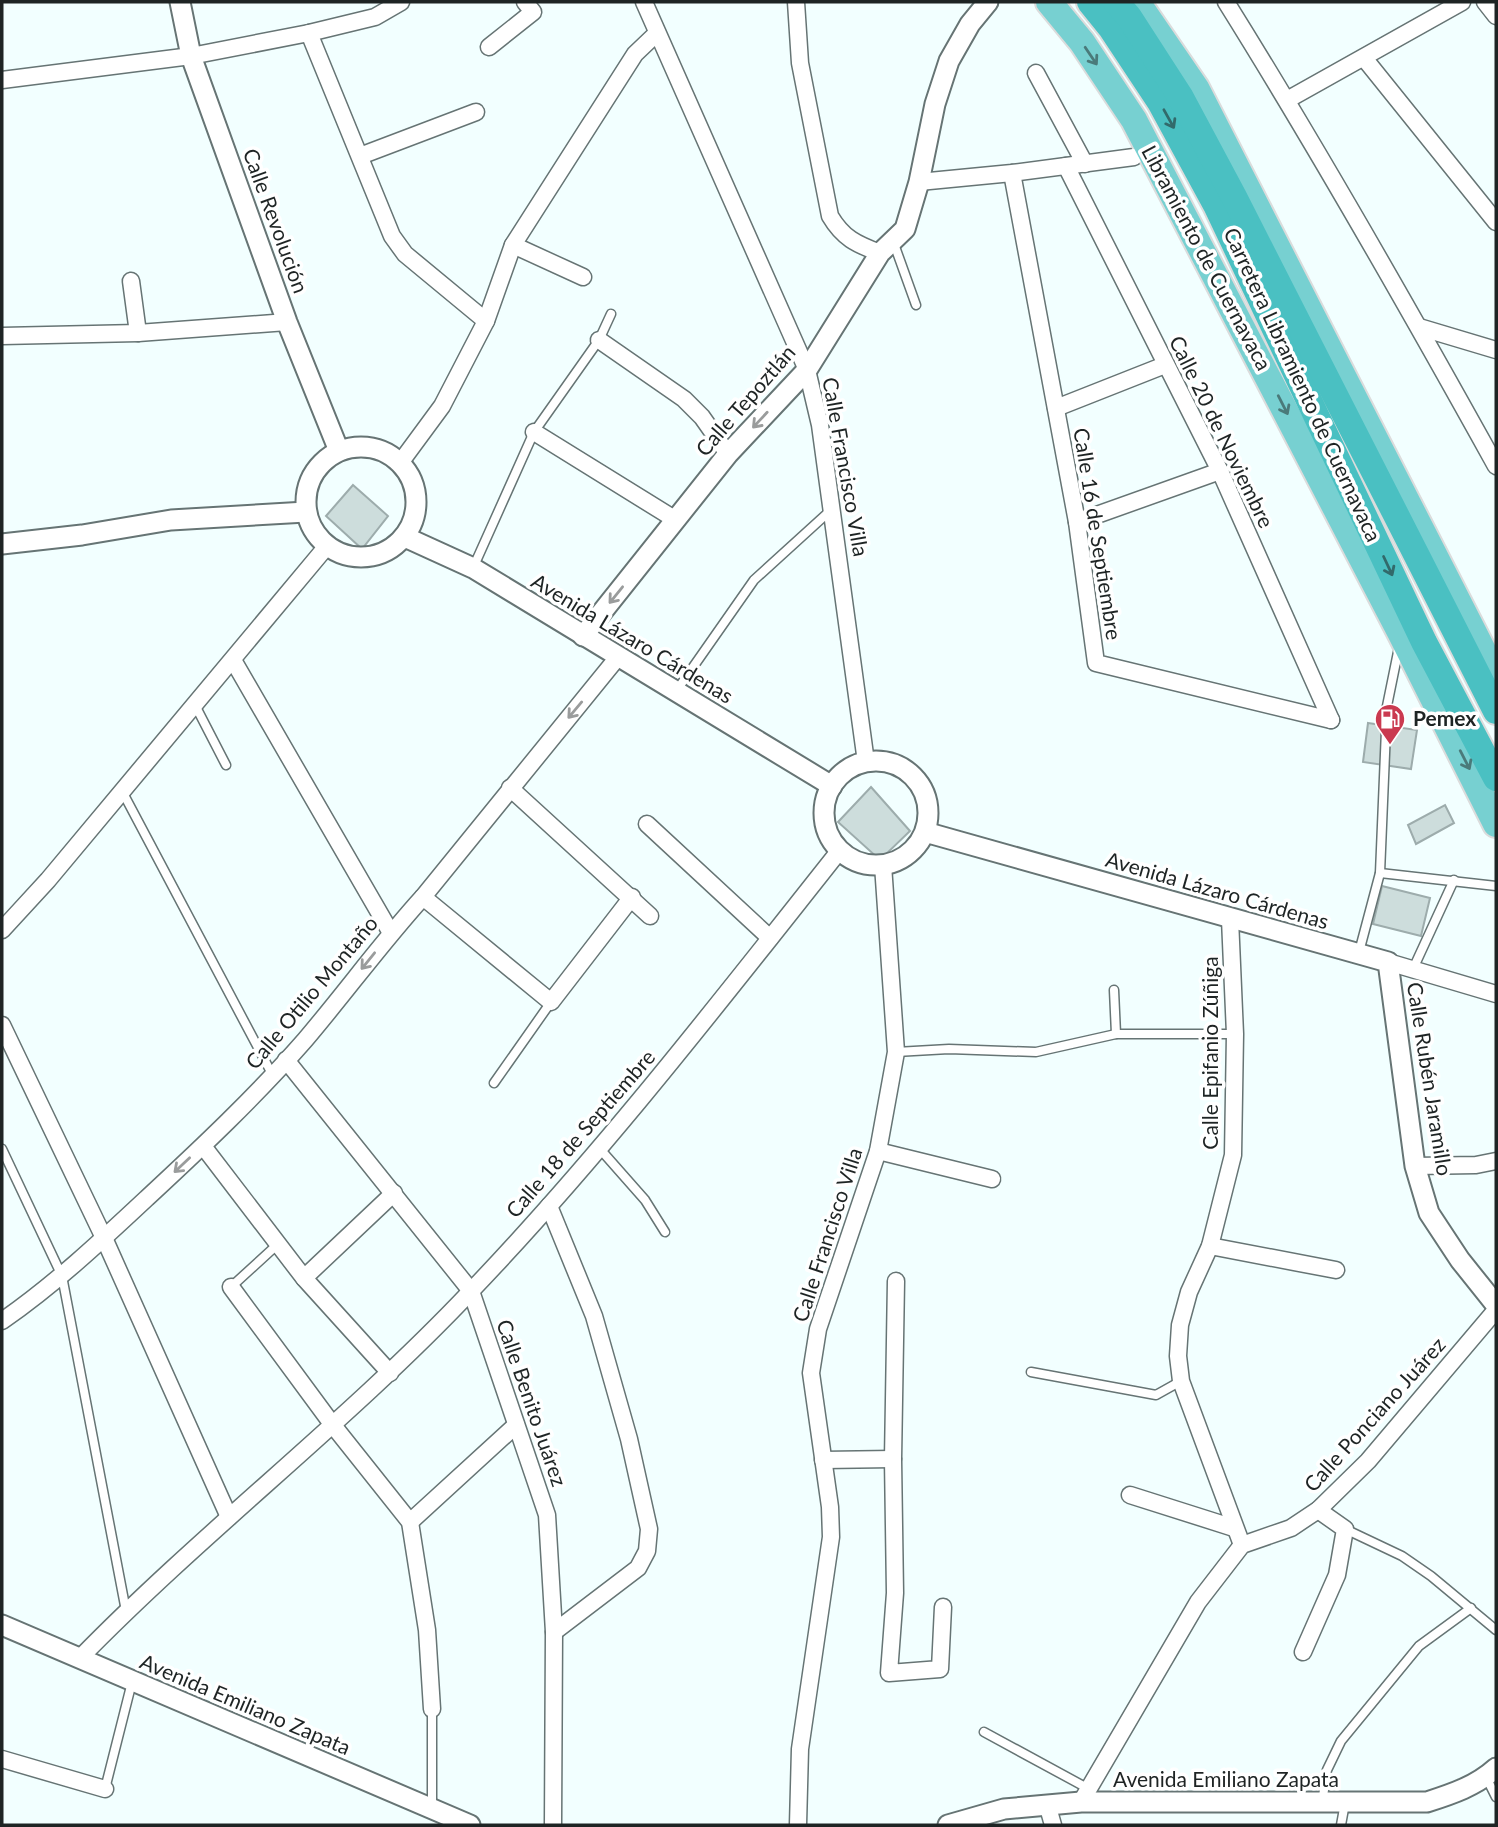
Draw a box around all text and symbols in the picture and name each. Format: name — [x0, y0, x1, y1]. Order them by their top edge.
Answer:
one-way arrow — [1084, 46, 1098, 65]
one-way arrow — [1163, 108, 1176, 129]
street label: Libramiento de Cuernavaca — [1137, 141, 1277, 374]
street label: Calle Revolución — [239, 145, 314, 296]
street label: Carretera Libramiento de Cuernavaca — [1219, 223, 1387, 545]
street label: Calle 20 de Noviembre — [1165, 331, 1280, 531]
street label: Calle Tepoztlán — [690, 339, 800, 461]
street label: Calle Francisco Villa — [818, 375, 875, 558]
one-way arrow — [1276, 394, 1290, 415]
one-way arrow — [752, 411, 769, 428]
street label: Calle 16 de Septiembre — [1069, 426, 1128, 642]
one-way arrow — [1382, 555, 1395, 576]
street label: Avenida Lázaro Cárdenas — [527, 568, 738, 708]
one-way arrow — [608, 586, 624, 604]
one-way arrow — [567, 700, 583, 718]
fuel station icon: Pemex — [1373, 702, 1407, 746]
place label: Pemex — [1413, 705, 1476, 730]
one-way arrow — [1458, 749, 1472, 770]
street label: Avenida Lázaro Cárdenas — [1103, 846, 1332, 933]
street label: Calle Otilio Montaño — [240, 910, 382, 1074]
one-way arrow — [360, 951, 375, 969]
street label: Calle Epifanio Zúñiga — [1197, 956, 1222, 1150]
street label: Calle Rubén Jaramillo — [1403, 980, 1458, 1177]
street label: Calle 18 de Septiembre — [500, 1044, 660, 1222]
street label: Calle Francisco Villa — [787, 1144, 867, 1325]
one-way arrow — [174, 1157, 191, 1174]
street label: Calle Benito Juárez — [492, 1316, 573, 1489]
street label: Calle Ponciano Juárez — [1298, 1332, 1450, 1496]
street label: Avenida Emiliano Zapata — [137, 1648, 354, 1759]
street label: Avenida Emiliano Zapata — [1113, 1766, 1339, 1791]

